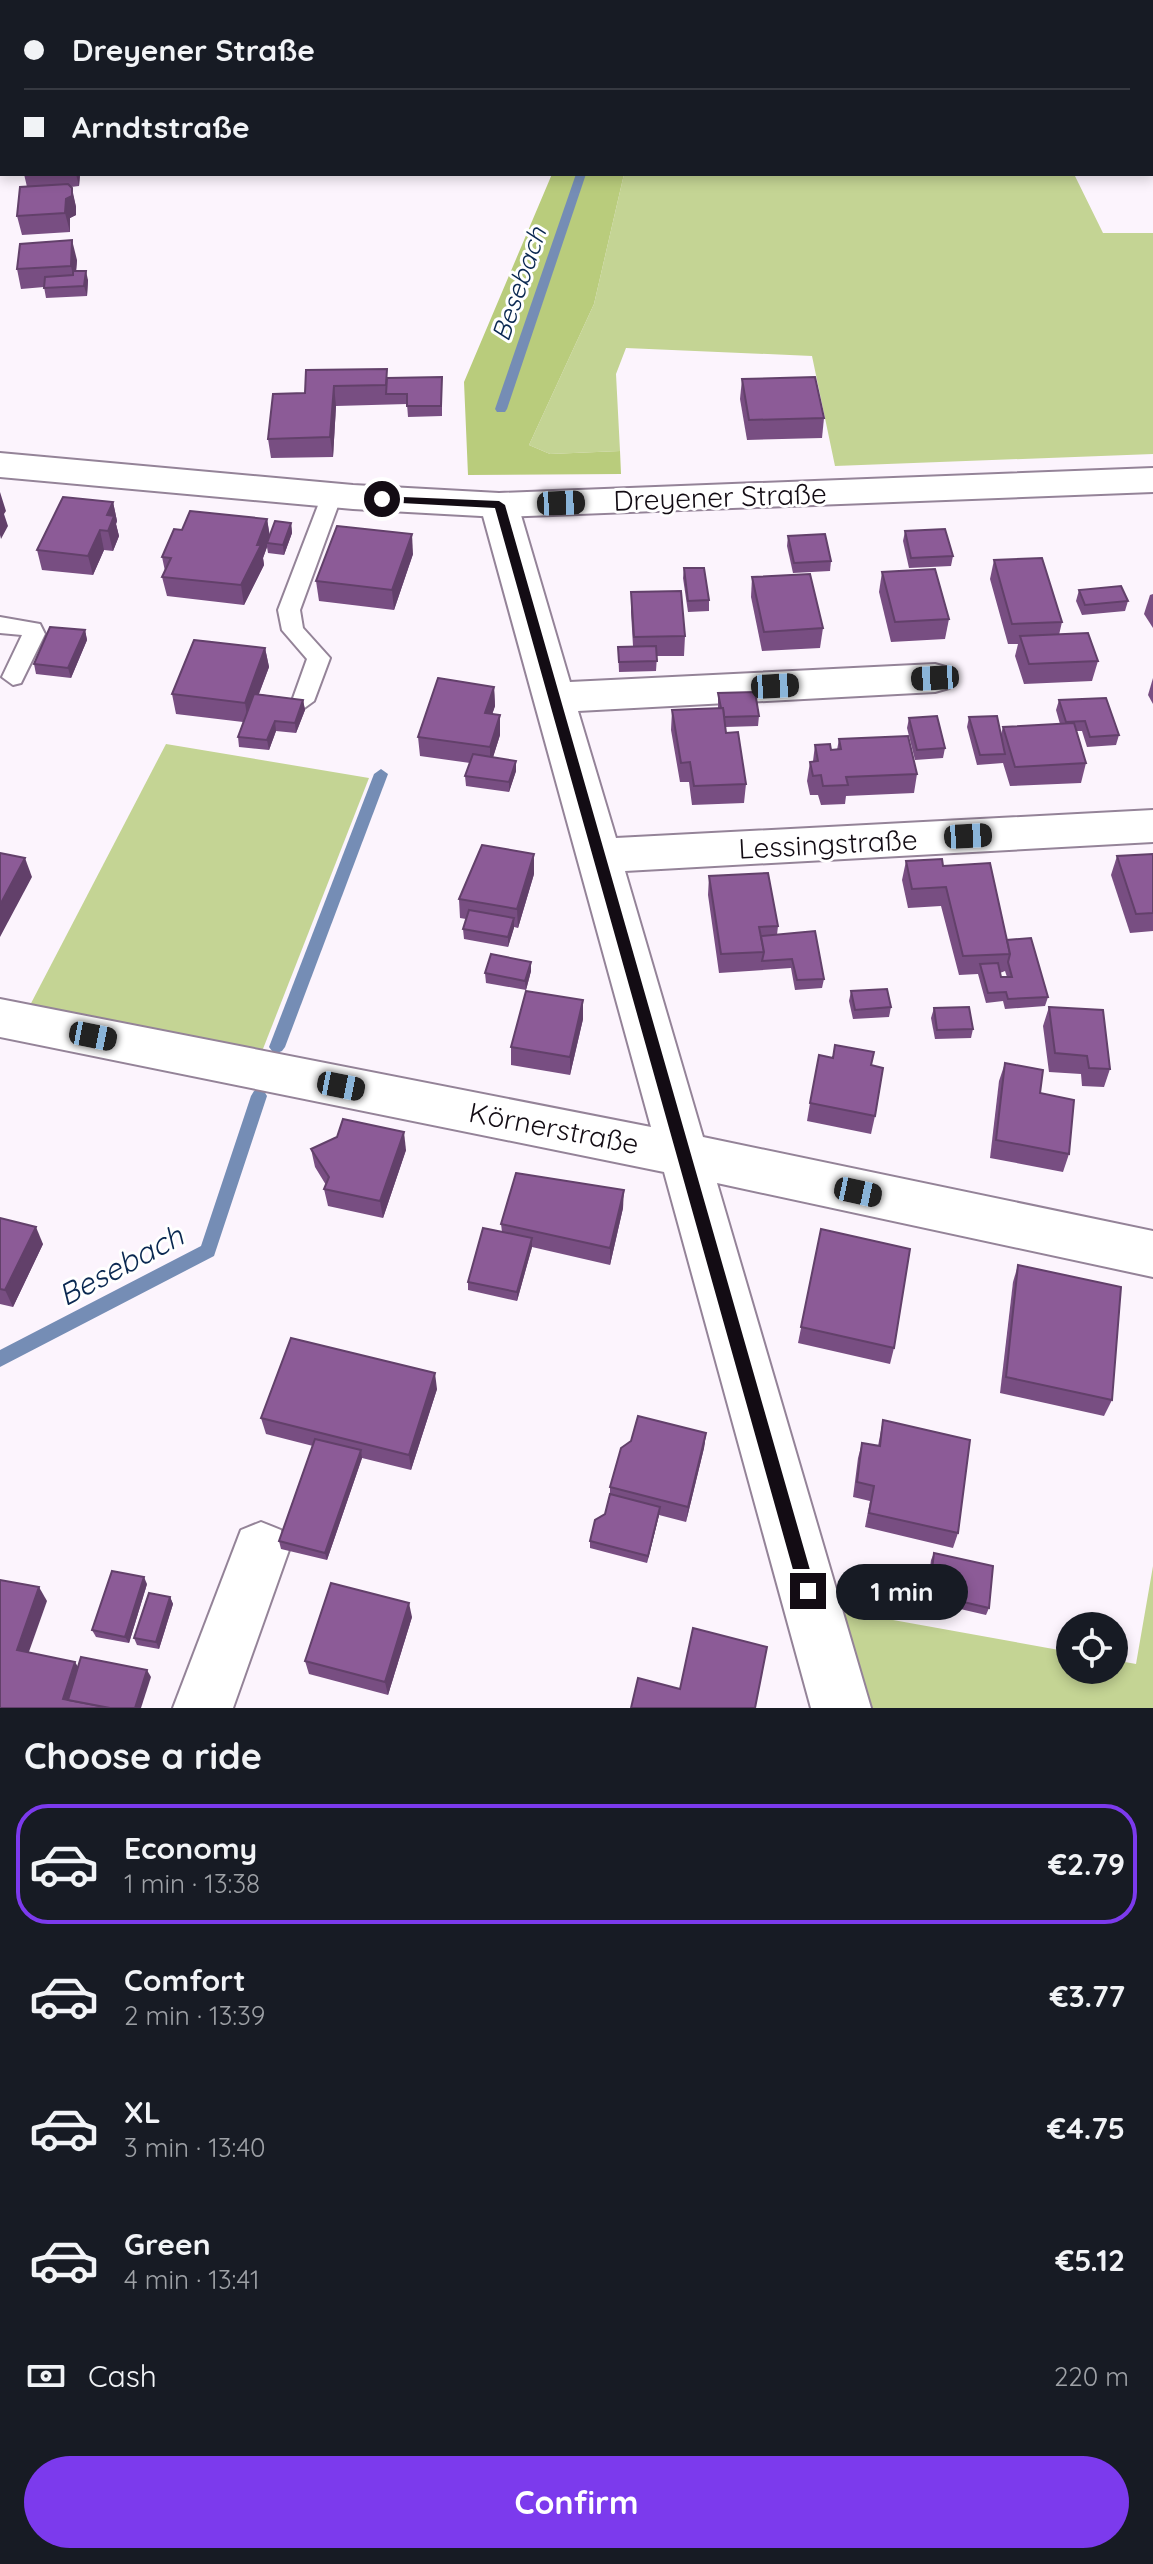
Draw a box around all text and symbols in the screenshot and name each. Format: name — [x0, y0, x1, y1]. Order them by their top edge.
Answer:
text: Dreyener Straße — [72, 31, 315, 69]
text: Arndtstraße — [72, 108, 250, 146]
water label: Besebach — [484, 221, 554, 345]
street label: Dreyener Straße — [613, 475, 827, 518]
route start — [364, 481, 400, 517]
car — [537, 490, 585, 516]
car — [910, 665, 960, 691]
car — [750, 673, 800, 699]
street label: Lessingstraße — [738, 821, 918, 866]
car — [943, 823, 993, 849]
car — [67, 1020, 119, 1052]
car — [315, 1070, 367, 1102]
street label: Körnerstraße — [466, 1094, 642, 1161]
car — [832, 1175, 884, 1209]
water label: Besebach — [51, 1216, 191, 1314]
callout: 1 min — [836, 1563, 968, 1619]
route end — [790, 1573, 826, 1609]
text: 1 min — [871, 1575, 934, 1608]
map controls — [1056, 1612, 1128, 1684]
button: locate — [1056, 1612, 1128, 1684]
text: Choose a ride — [24, 1733, 262, 1778]
icon: car — [28, 1828, 100, 1900]
text: Economy — [124, 1829, 257, 1867]
text: €2.79 — [1048, 1845, 1125, 1883]
text: 1 min · 13:38 — [124, 1867, 260, 1900]
icon: car — [28, 1960, 100, 2032]
text: Comfort — [124, 1961, 245, 1999]
text: €3.77 — [1050, 1977, 1125, 2015]
text: 2 min · 13:39 — [124, 1999, 265, 2032]
icon: car — [28, 2092, 100, 2164]
text: XL — [124, 2093, 161, 2131]
text: €4.75 — [1047, 2109, 1125, 2147]
text: 3 min · 13:40 — [124, 2131, 266, 2164]
icon: car — [28, 2224, 100, 2296]
text: Green — [124, 2225, 211, 2263]
text: €5.12 — [1055, 2241, 1125, 2279]
text: 4 min · 13:41 — [124, 2263, 260, 2296]
icon: cash — [24, 2354, 68, 2398]
text: Cash — [88, 2357, 157, 2395]
text: 220 m — [1054, 2360, 1129, 2393]
button: Confirm — [24, 2456, 1129, 2548]

